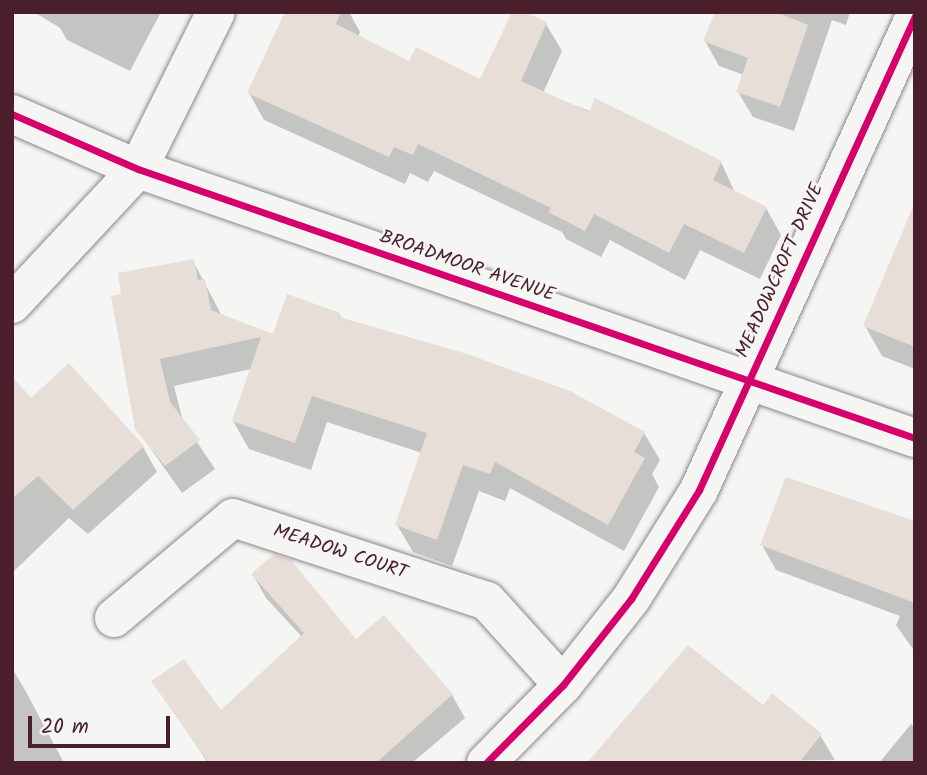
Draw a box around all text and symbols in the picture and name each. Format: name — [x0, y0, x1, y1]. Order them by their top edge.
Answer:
street label: MEADOWCROFT DRIVE — [732, 180, 830, 362]
street label: BROADMOOR AVENUE — [376, 226, 558, 308]
street label: MEADOW COURT — [270, 521, 410, 585]
scale bar — [32, 702, 173, 746]
text: 20 m — [41, 711, 89, 744]

